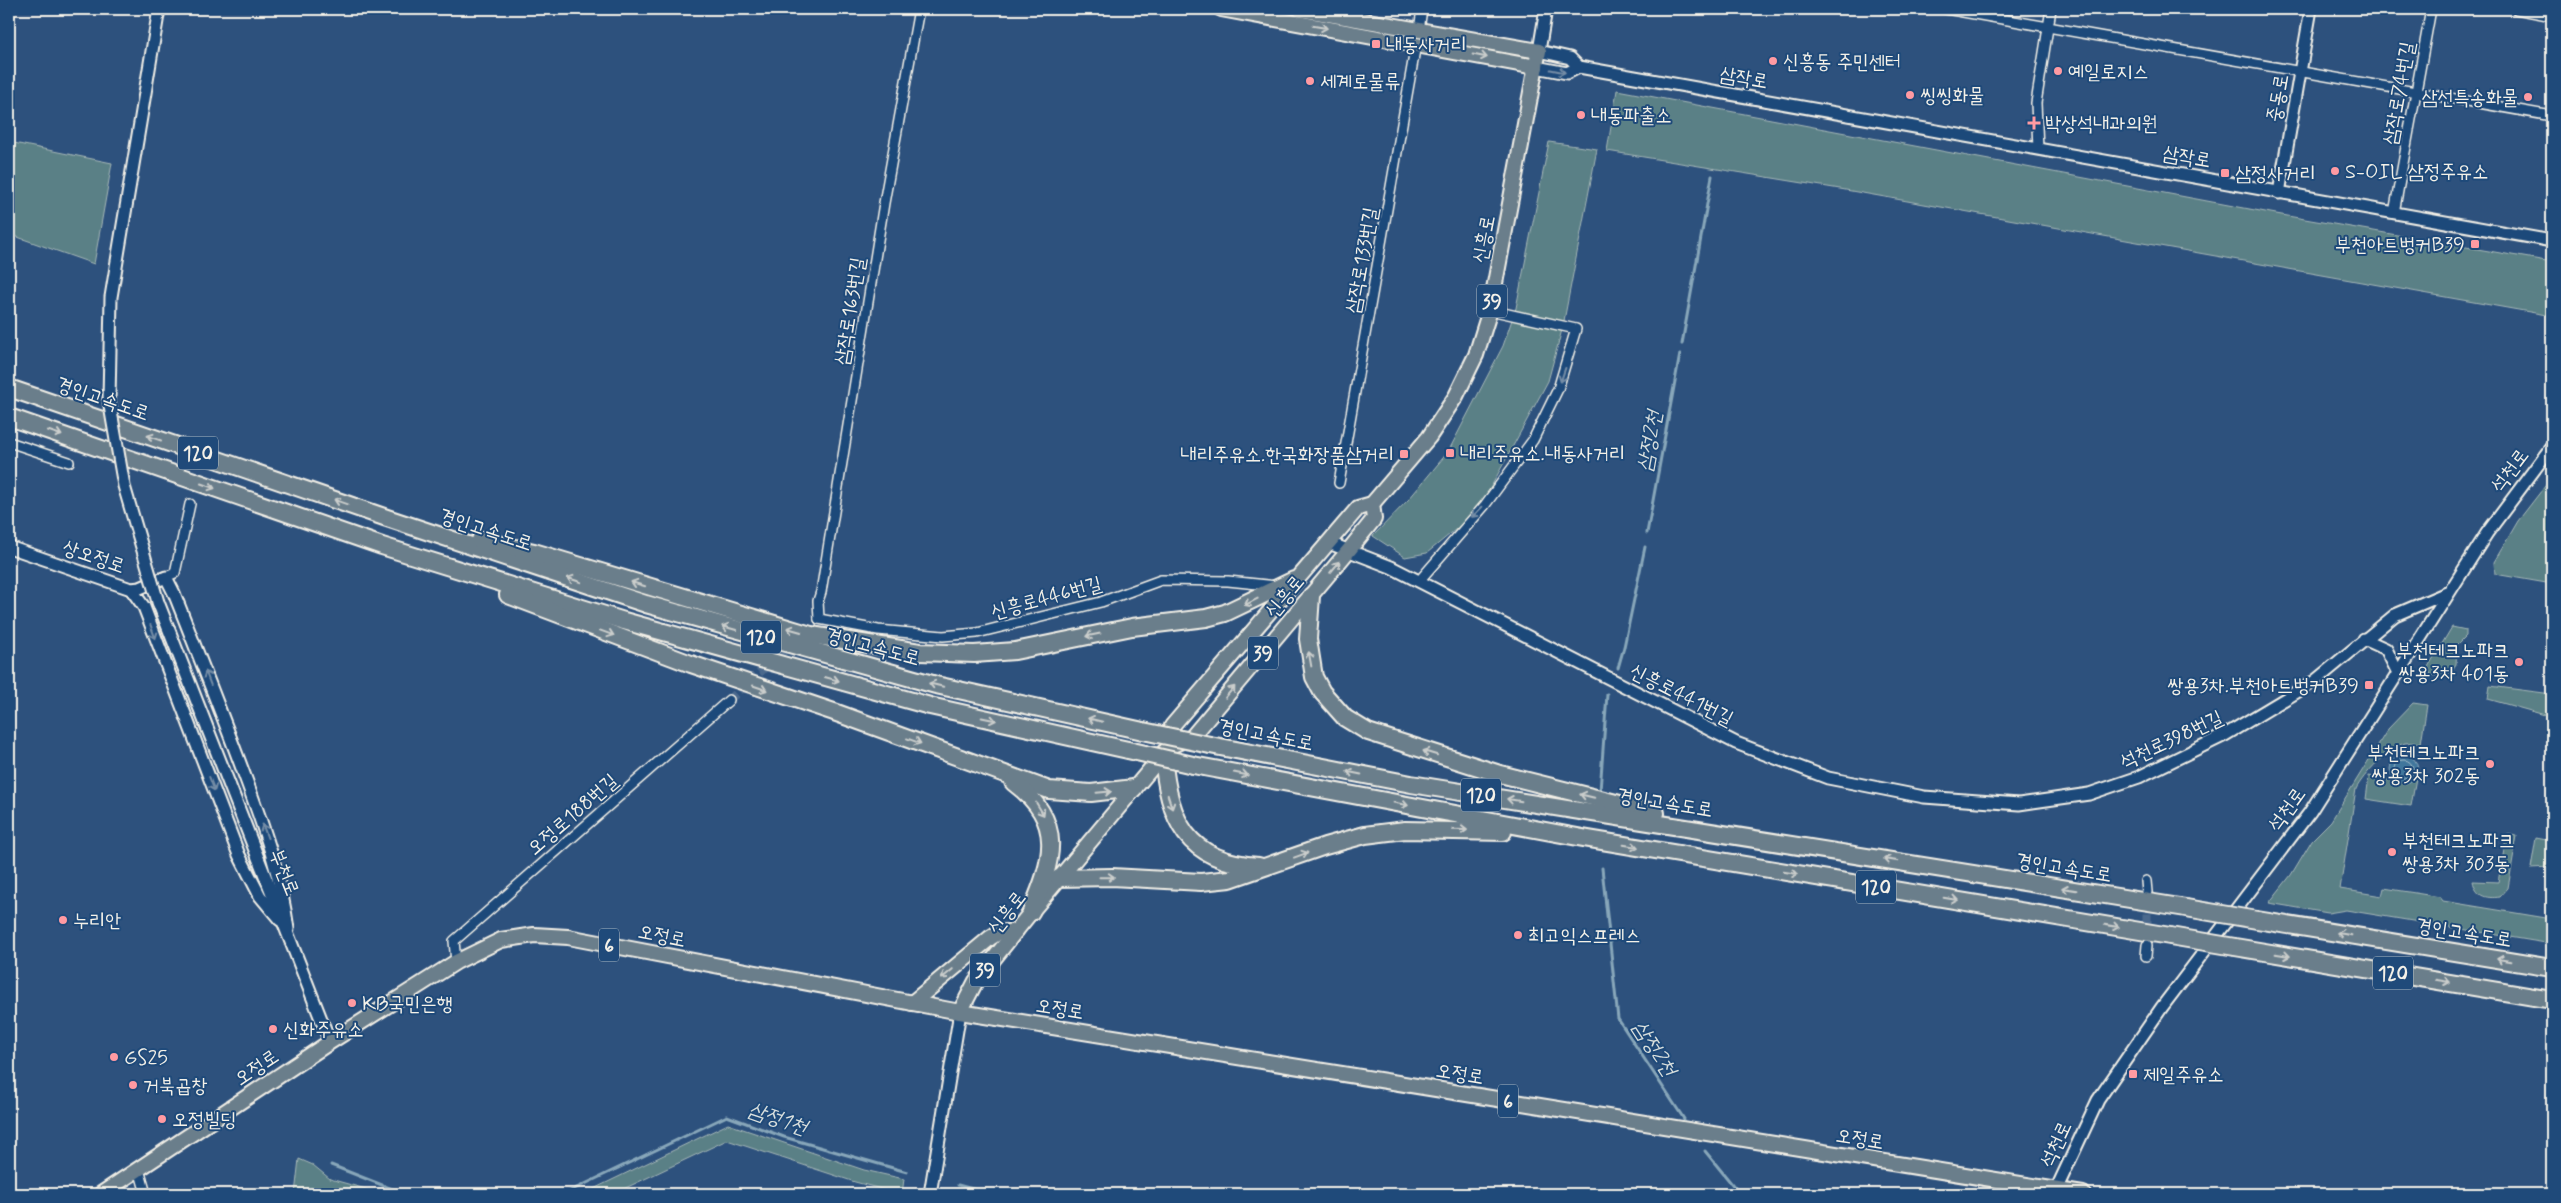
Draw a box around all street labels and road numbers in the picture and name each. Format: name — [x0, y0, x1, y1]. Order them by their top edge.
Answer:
street label: 삼작로74번길 — [2377, 40, 2422, 147]
street label: 삼작로 — [1718, 61, 1770, 96]
street label: 중동로 — [2261, 72, 2296, 124]
street label: 삼작로 — [2161, 140, 2213, 175]
street label: 삼작로133번길 — [1340, 205, 1385, 316]
street label: 신흥로 — [1467, 213, 1502, 266]
street label: 삼작로163번길 — [829, 255, 872, 367]
road number: 39 — [1477, 284, 1507, 318]
street label: 경인고속도로 — [52, 371, 153, 428]
road number: 120 — [178, 436, 218, 469]
street label: 석천로 — [2485, 443, 2536, 498]
street label: 경인고속도로 — [435, 503, 536, 558]
street label: 상오정로 — [59, 534, 128, 581]
street label: 신흥로 — [1259, 570, 1311, 624]
street label: 신흥로446번길 — [988, 571, 1105, 626]
road number: 120 — [741, 620, 781, 654]
street label: 경인고속도로 — [822, 622, 923, 673]
road number: 39 — [1248, 636, 1278, 670]
street label: 신흥로441번길 — [1625, 658, 1738, 733]
street label: 석천로398번길 — [2116, 705, 2227, 776]
street label: 경인고속도로 — [1216, 713, 1316, 758]
street label: 오정로188번길 — [522, 768, 624, 862]
road number: 120 — [1461, 778, 1501, 812]
street label: 석천로 — [2262, 782, 2312, 837]
street label: 경인고속도로 — [1615, 783, 1715, 824]
street label: 부천로 — [262, 845, 305, 900]
street label: 경인고속도로 — [2014, 848, 2114, 889]
road number: 120 — [1856, 870, 1896, 904]
street label: 신흥로 — [982, 886, 1033, 940]
street label: 경인고속도로 — [2414, 913, 2514, 954]
street label: 오정로 — [635, 919, 688, 954]
road number: 6 — [599, 928, 619, 962]
road number: 39 — [970, 954, 1000, 986]
road number: 120 — [2373, 956, 2413, 990]
street label: 오정로 — [1034, 992, 1086, 1027]
street label: 오정로 — [229, 1044, 284, 1093]
street label: 오정로 — [1434, 1057, 1486, 1092]
road number: 6 — [1498, 1084, 1518, 1118]
street label: 석천로 — [2034, 1117, 2079, 1172]
street label: 오정로 — [1834, 1122, 1886, 1157]

